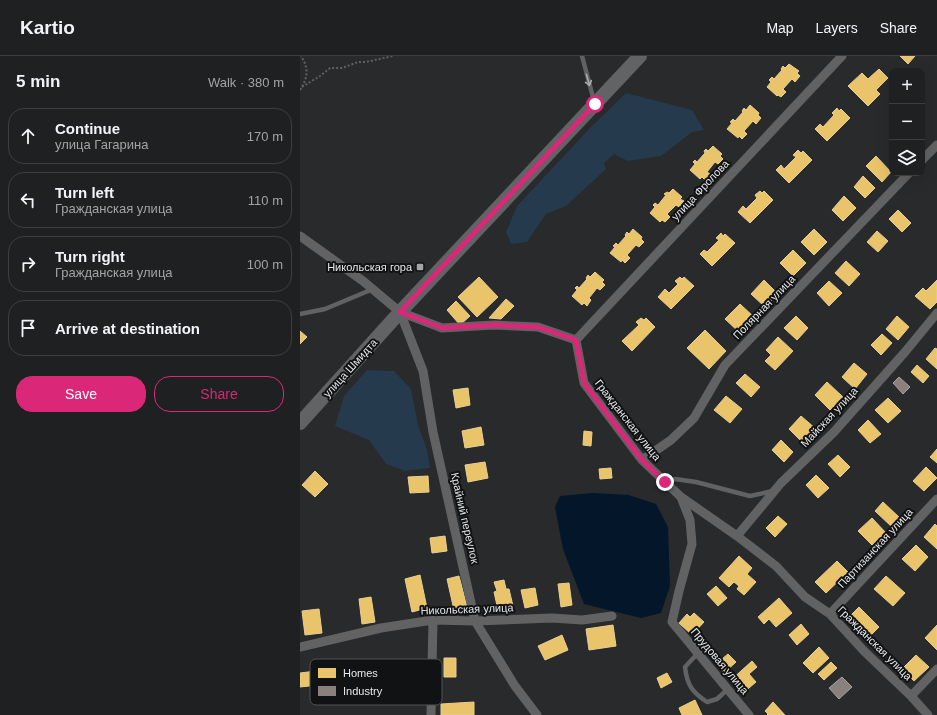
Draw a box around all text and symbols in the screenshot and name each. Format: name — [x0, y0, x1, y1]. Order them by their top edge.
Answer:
text: Kartio — [20, 17, 75, 38]
text: Map — [766, 20, 794, 36]
text: Layers — [816, 20, 858, 36]
text: Share — [880, 20, 917, 36]
map controls — [889, 68, 925, 176]
button: + — [889, 68, 925, 104]
text: 5 min — [16, 72, 60, 91]
one-way arrow — [585, 73, 592, 86]
text: Walk · 380 m — [208, 75, 284, 90]
route start — [586, 95, 604, 113]
button: − — [889, 104, 925, 140]
text: Continue — [55, 120, 120, 137]
icon: ahead — [17, 125, 39, 147]
text: 170 m — [247, 129, 283, 144]
text: улица Гагарина — [55, 137, 148, 152]
button: layers — [889, 140, 925, 176]
street label: улица Фролова — [669, 157, 732, 223]
text: Turn left — [55, 184, 114, 201]
icon: left — [17, 189, 39, 211]
text: 110 m — [248, 193, 283, 208]
text: Гражданская улица — [55, 201, 173, 216]
text: Turn right — [55, 248, 125, 265]
icon: right — [17, 253, 39, 275]
text: 100 m — [247, 257, 283, 272]
place label: Никольская гора — [327, 261, 413, 273]
marker: Никольская гора — [415, 262, 425, 272]
text: Гражданская улица — [55, 265, 173, 280]
street label: Полярная улица — [731, 272, 798, 341]
icon: arrive — [17, 317, 39, 339]
text: Arrive at destination — [55, 320, 200, 337]
street label: улица Шмидта — [321, 336, 380, 400]
button: Save — [16, 376, 146, 412]
button: Share — [154, 376, 284, 412]
street label: Гражданская улица — [593, 377, 664, 464]
street label: Майская улица — [798, 384, 860, 449]
street label: Крайний переулок — [449, 471, 481, 565]
route end — [656, 473, 674, 491]
street label: Партизанская улица — [835, 505, 916, 590]
street label: Никольская улица — [420, 601, 515, 617]
street label: Гражданская улица — [836, 604, 915, 683]
street label: Прудовая улица — [689, 625, 752, 697]
legend — [310, 659, 442, 705]
text: Homes — [343, 667, 378, 679]
text: Industry — [343, 685, 383, 697]

